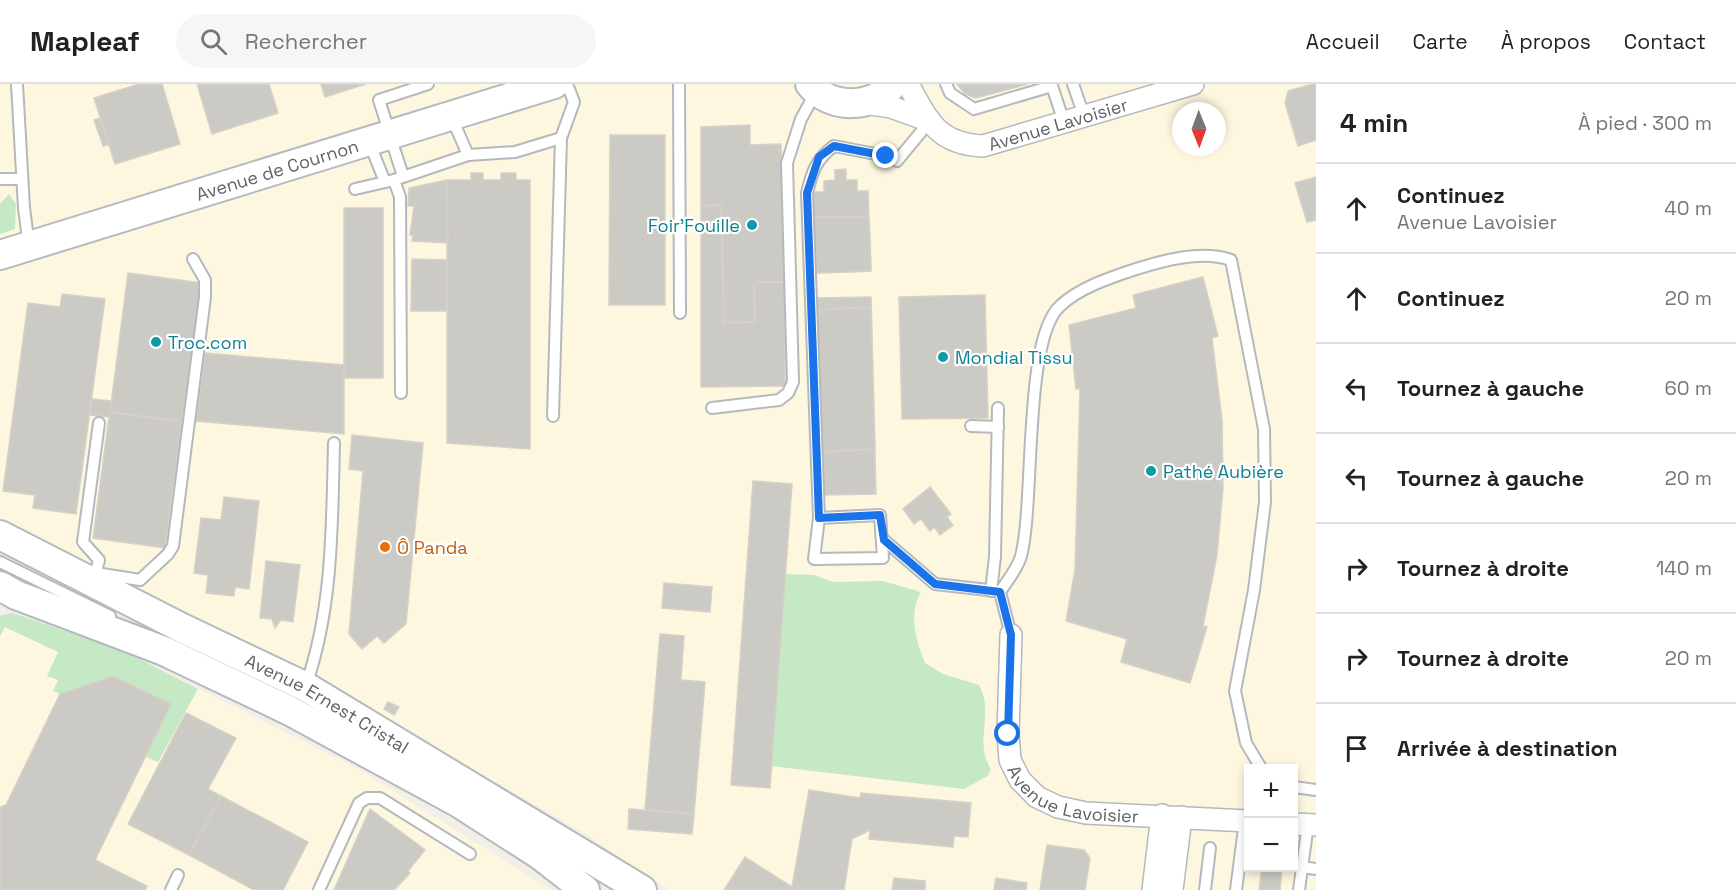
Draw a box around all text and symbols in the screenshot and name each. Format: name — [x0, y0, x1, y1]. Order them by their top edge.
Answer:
search box — [176, 14, 596, 68]
text: Mapleaf — [30, 23, 140, 59]
icon: search — [197, 25, 230, 58]
text: Rechercher — [245, 27, 367, 55]
text: Accueil — [1306, 28, 1380, 55]
text: Carte — [1413, 28, 1468, 55]
text: À propos — [1501, 28, 1591, 55]
text: Contact — [1624, 28, 1706, 55]
street label: Avenue Lavoisier — [986, 92, 1131, 155]
north arrow — [1172, 102, 1226, 156]
text: 4 min — [1340, 106, 1408, 140]
text: À pied · 300 m — [1578, 110, 1712, 136]
street label: Avenue de Cournon — [193, 134, 361, 205]
route end — [872, 142, 898, 168]
text: Continuez — [1397, 181, 1505, 209]
icon: ahead — [1340, 192, 1373, 225]
text: 40 m — [1664, 195, 1712, 221]
text: Avenue Lavoisier — [1397, 209, 1557, 235]
place label: Foir'Fouille — [648, 214, 740, 237]
marker: Foir'Fouille — [745, 218, 759, 232]
icon: ahead — [1340, 282, 1373, 315]
text: Continuez — [1397, 284, 1505, 312]
text: 20 m — [1665, 285, 1712, 311]
place label: Troc.com — [168, 331, 247, 354]
marker: Troc.com — [149, 335, 163, 349]
place label: Mondial Tissu — [955, 346, 1072, 369]
marker: Mondial Tissu — [936, 350, 950, 364]
icon: left — [1340, 372, 1373, 405]
text: Tournez à gauche — [1397, 374, 1584, 402]
text: 60 m — [1665, 375, 1712, 401]
place label: Pathé Aubière — [1163, 460, 1284, 483]
icon: left — [1340, 462, 1373, 495]
marker: Pathé Aubière — [1144, 464, 1158, 478]
text: Tournez à gauche — [1397, 464, 1584, 492]
text: 20 m — [1665, 465, 1712, 491]
place label: Ô Panda — [397, 536, 468, 559]
marker: Ô Panda — [378, 540, 392, 554]
icon: right — [1340, 552, 1373, 585]
text: Tournez à droite — [1397, 554, 1569, 582]
text: 140 m — [1656, 555, 1712, 581]
icon: right — [1340, 642, 1373, 675]
text: Tournez à droite — [1397, 644, 1569, 672]
text: 20 m — [1665, 645, 1712, 671]
street label: Avenue Ernest Cristal — [242, 648, 413, 758]
route start — [994, 720, 1020, 746]
icon: arrive — [1340, 732, 1373, 765]
text: Arrivée à destination — [1397, 734, 1618, 762]
street label: Avenue Lavoisier — [1003, 761, 1139, 827]
map controls — [1244, 764, 1298, 872]
button: + — [1244, 764, 1298, 818]
button: − — [1244, 818, 1298, 872]

